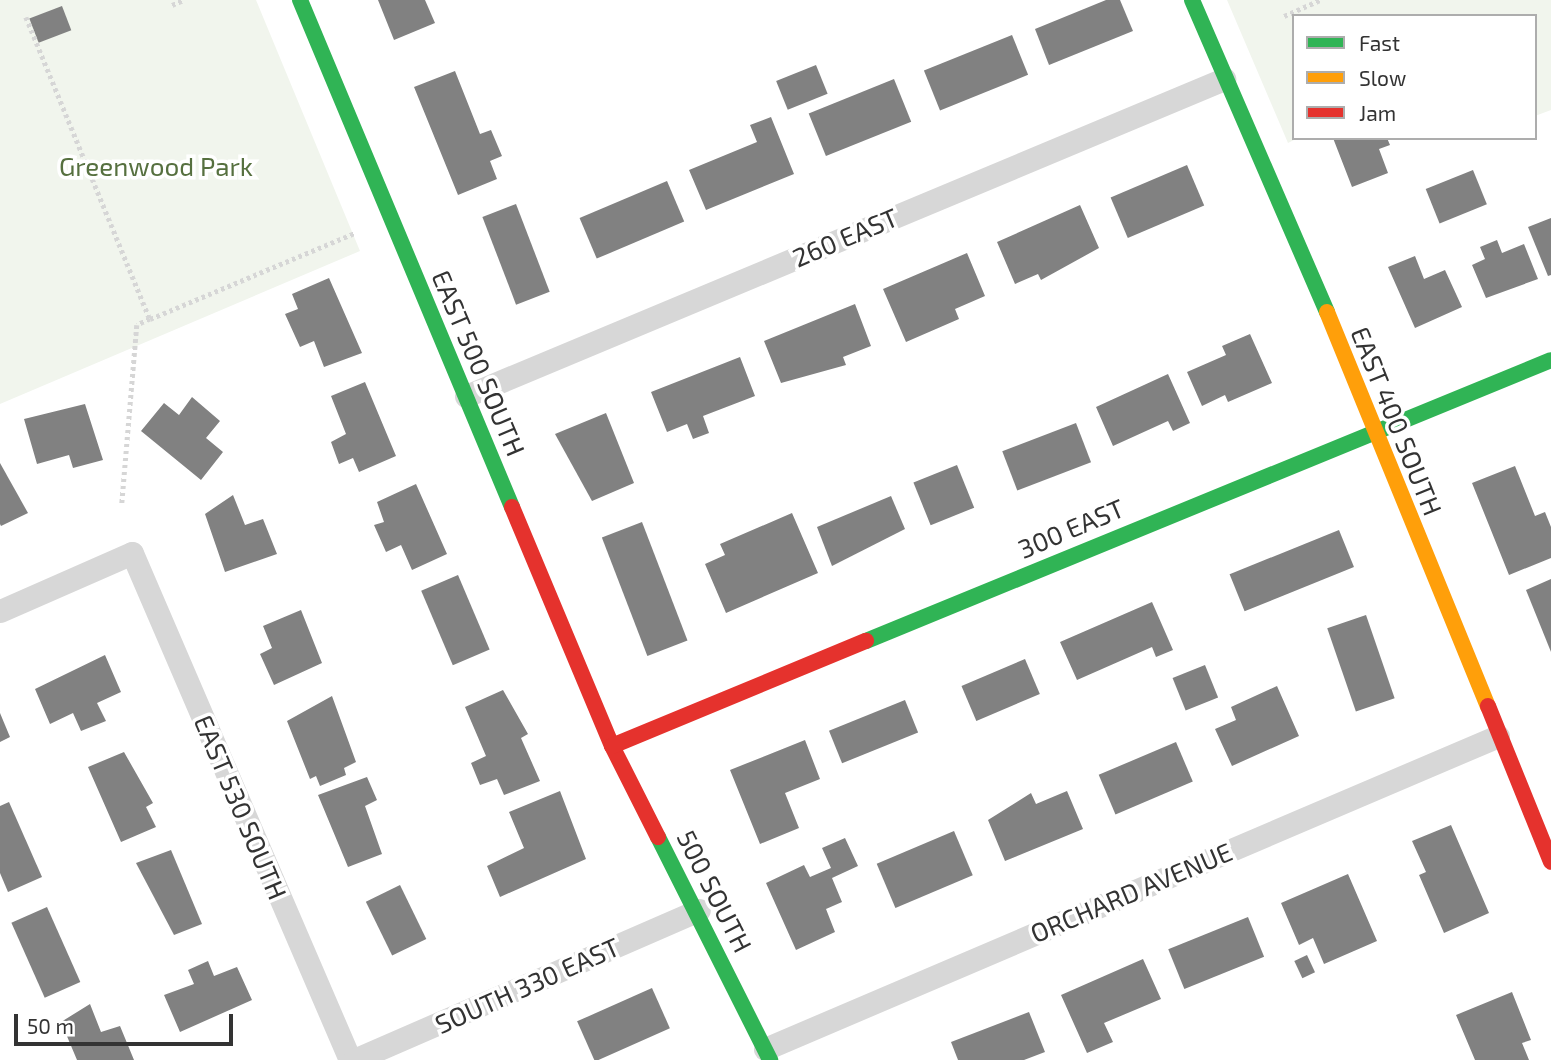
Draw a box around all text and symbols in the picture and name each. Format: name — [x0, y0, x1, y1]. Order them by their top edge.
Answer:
legend — [1292, 14, 1537, 140]
text: Fast — [1359, 30, 1400, 55]
text: Slow — [1359, 65, 1406, 90]
text: Jam — [1359, 100, 1396, 125]
park label: Greenwood Park — [59, 150, 253, 182]
street label: 260 EAST — [788, 201, 902, 273]
street label: EAST 500 SOUTH — [426, 265, 532, 461]
street label: EAST 400 SOUTH — [1345, 322, 1449, 520]
street label: 300 EAST — [1013, 492, 1129, 564]
street label: EAST 530 SOUTH — [188, 710, 294, 904]
street label: 500 SOUTH — [671, 825, 759, 957]
street label: ORCHARD AVENUE — [1025, 835, 1237, 949]
street label: SOUTH 330 EAST — [430, 930, 624, 1040]
scale bar — [18, 1000, 236, 1044]
text: 50 m — [27, 1013, 74, 1038]

